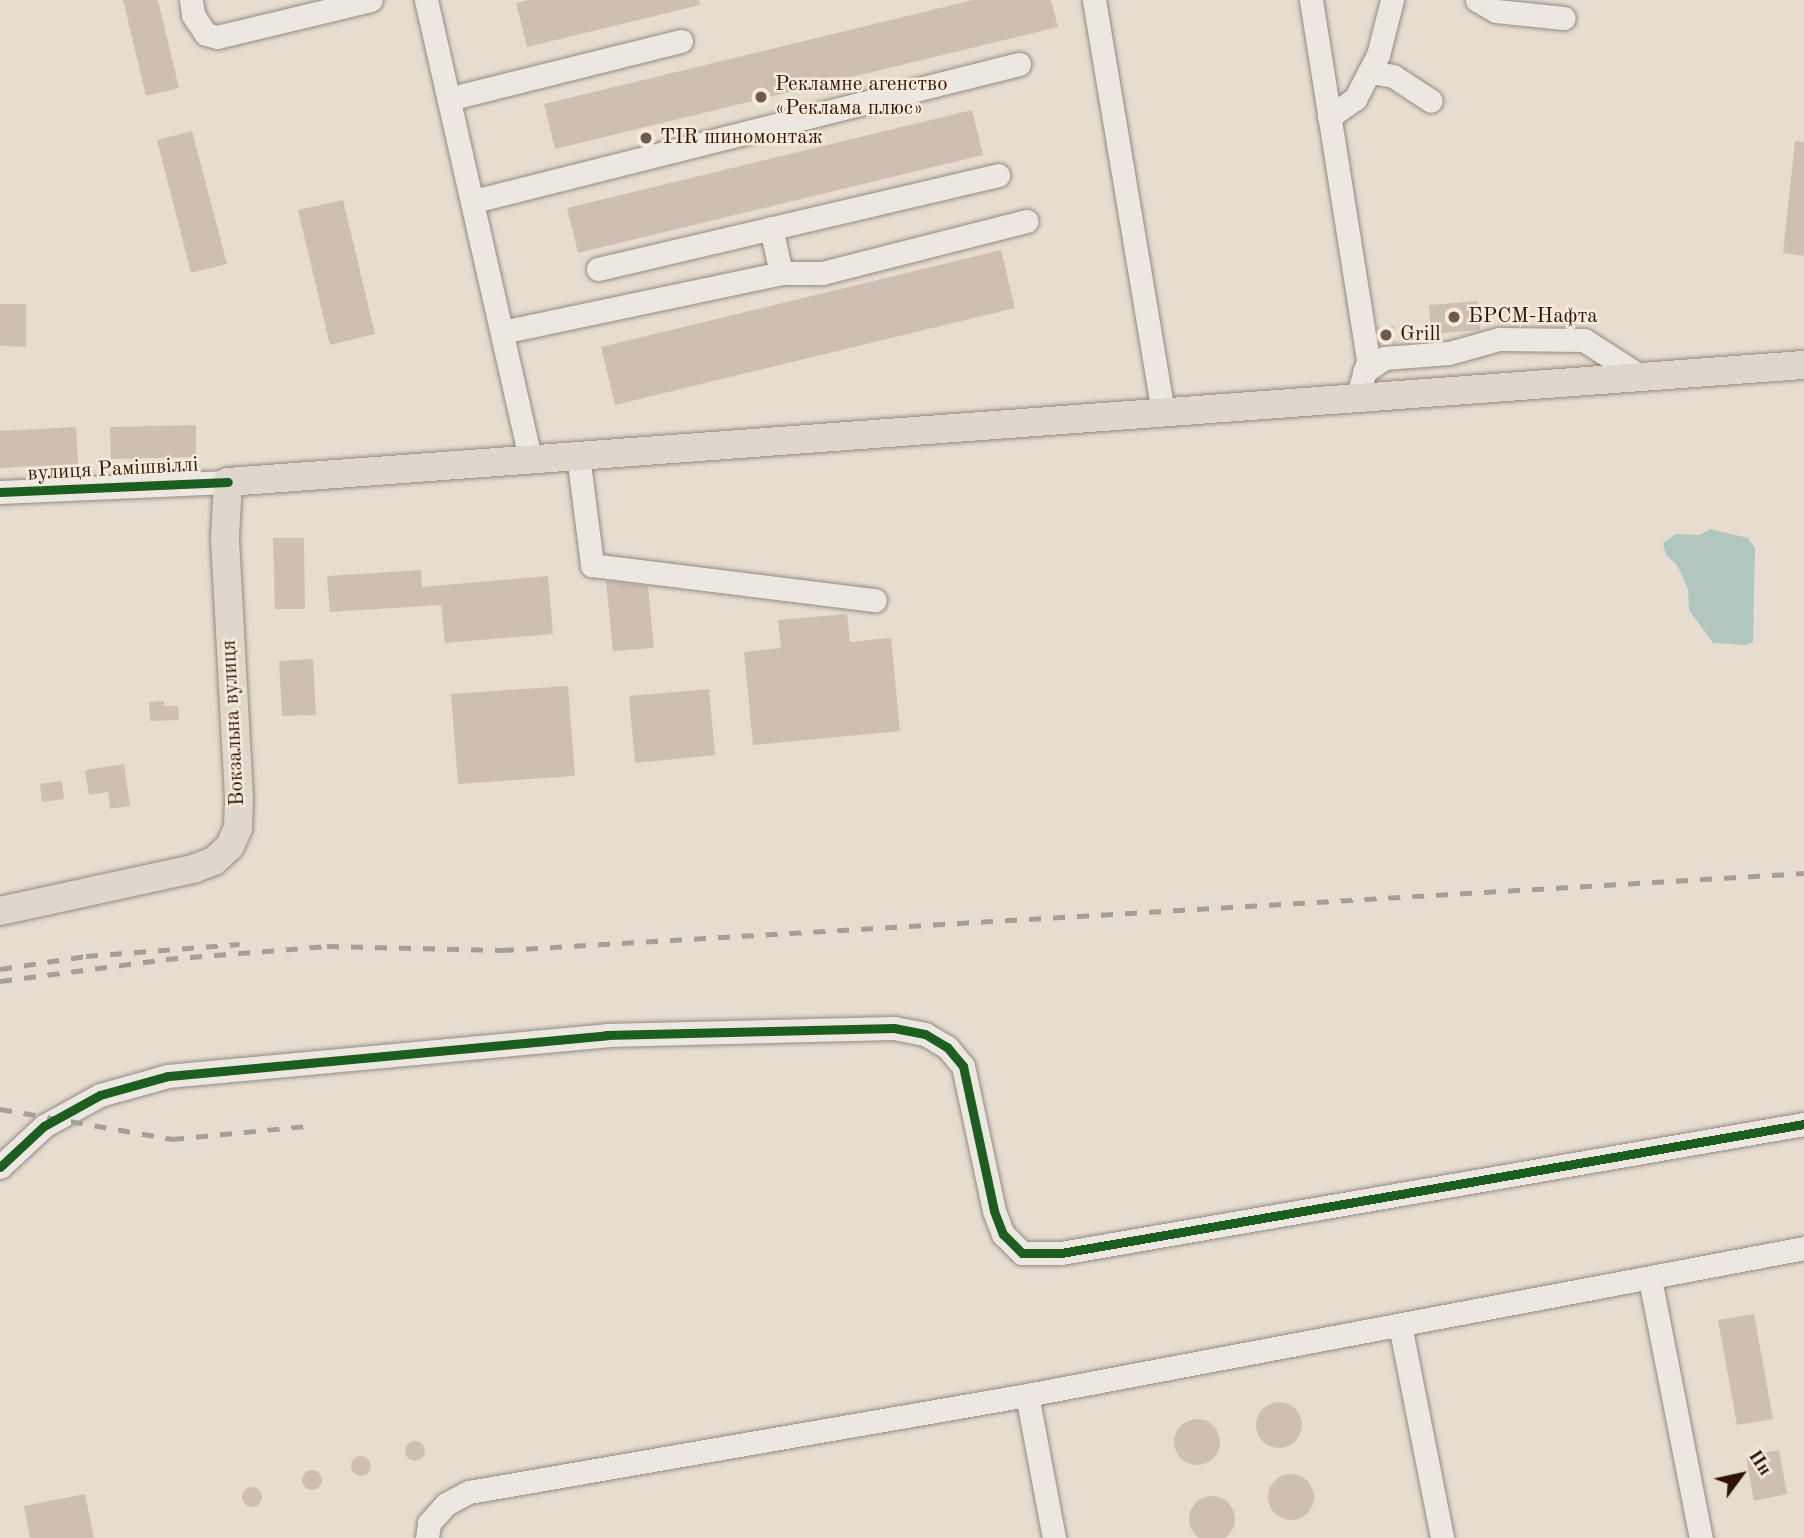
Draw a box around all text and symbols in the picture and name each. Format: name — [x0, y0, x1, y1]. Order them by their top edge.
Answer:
place label: Рекламне агенство «Реклама плюс» — [775, 72, 948, 122]
marker: Рекламне агенство «Реклама плюс» — [753, 89, 769, 105]
place label: TIR шиномонтаж — [660, 125, 823, 151]
marker: TIR шиномонтаж — [638, 130, 654, 146]
place label: БРСМ-Нафта — [1468, 304, 1598, 330]
marker: БРСМ-Нафта — [1446, 309, 1462, 325]
place label: Grill — [1400, 322, 1441, 348]
marker: Grill — [1378, 327, 1394, 343]
street label: вулиця Рамішвіллі — [27, 453, 199, 487]
street label: Вокзальна вулиця — [217, 639, 251, 807]
north arrow — [1706, 1440, 1776, 1510]
text: Пн — [1744, 1447, 1774, 1479]

